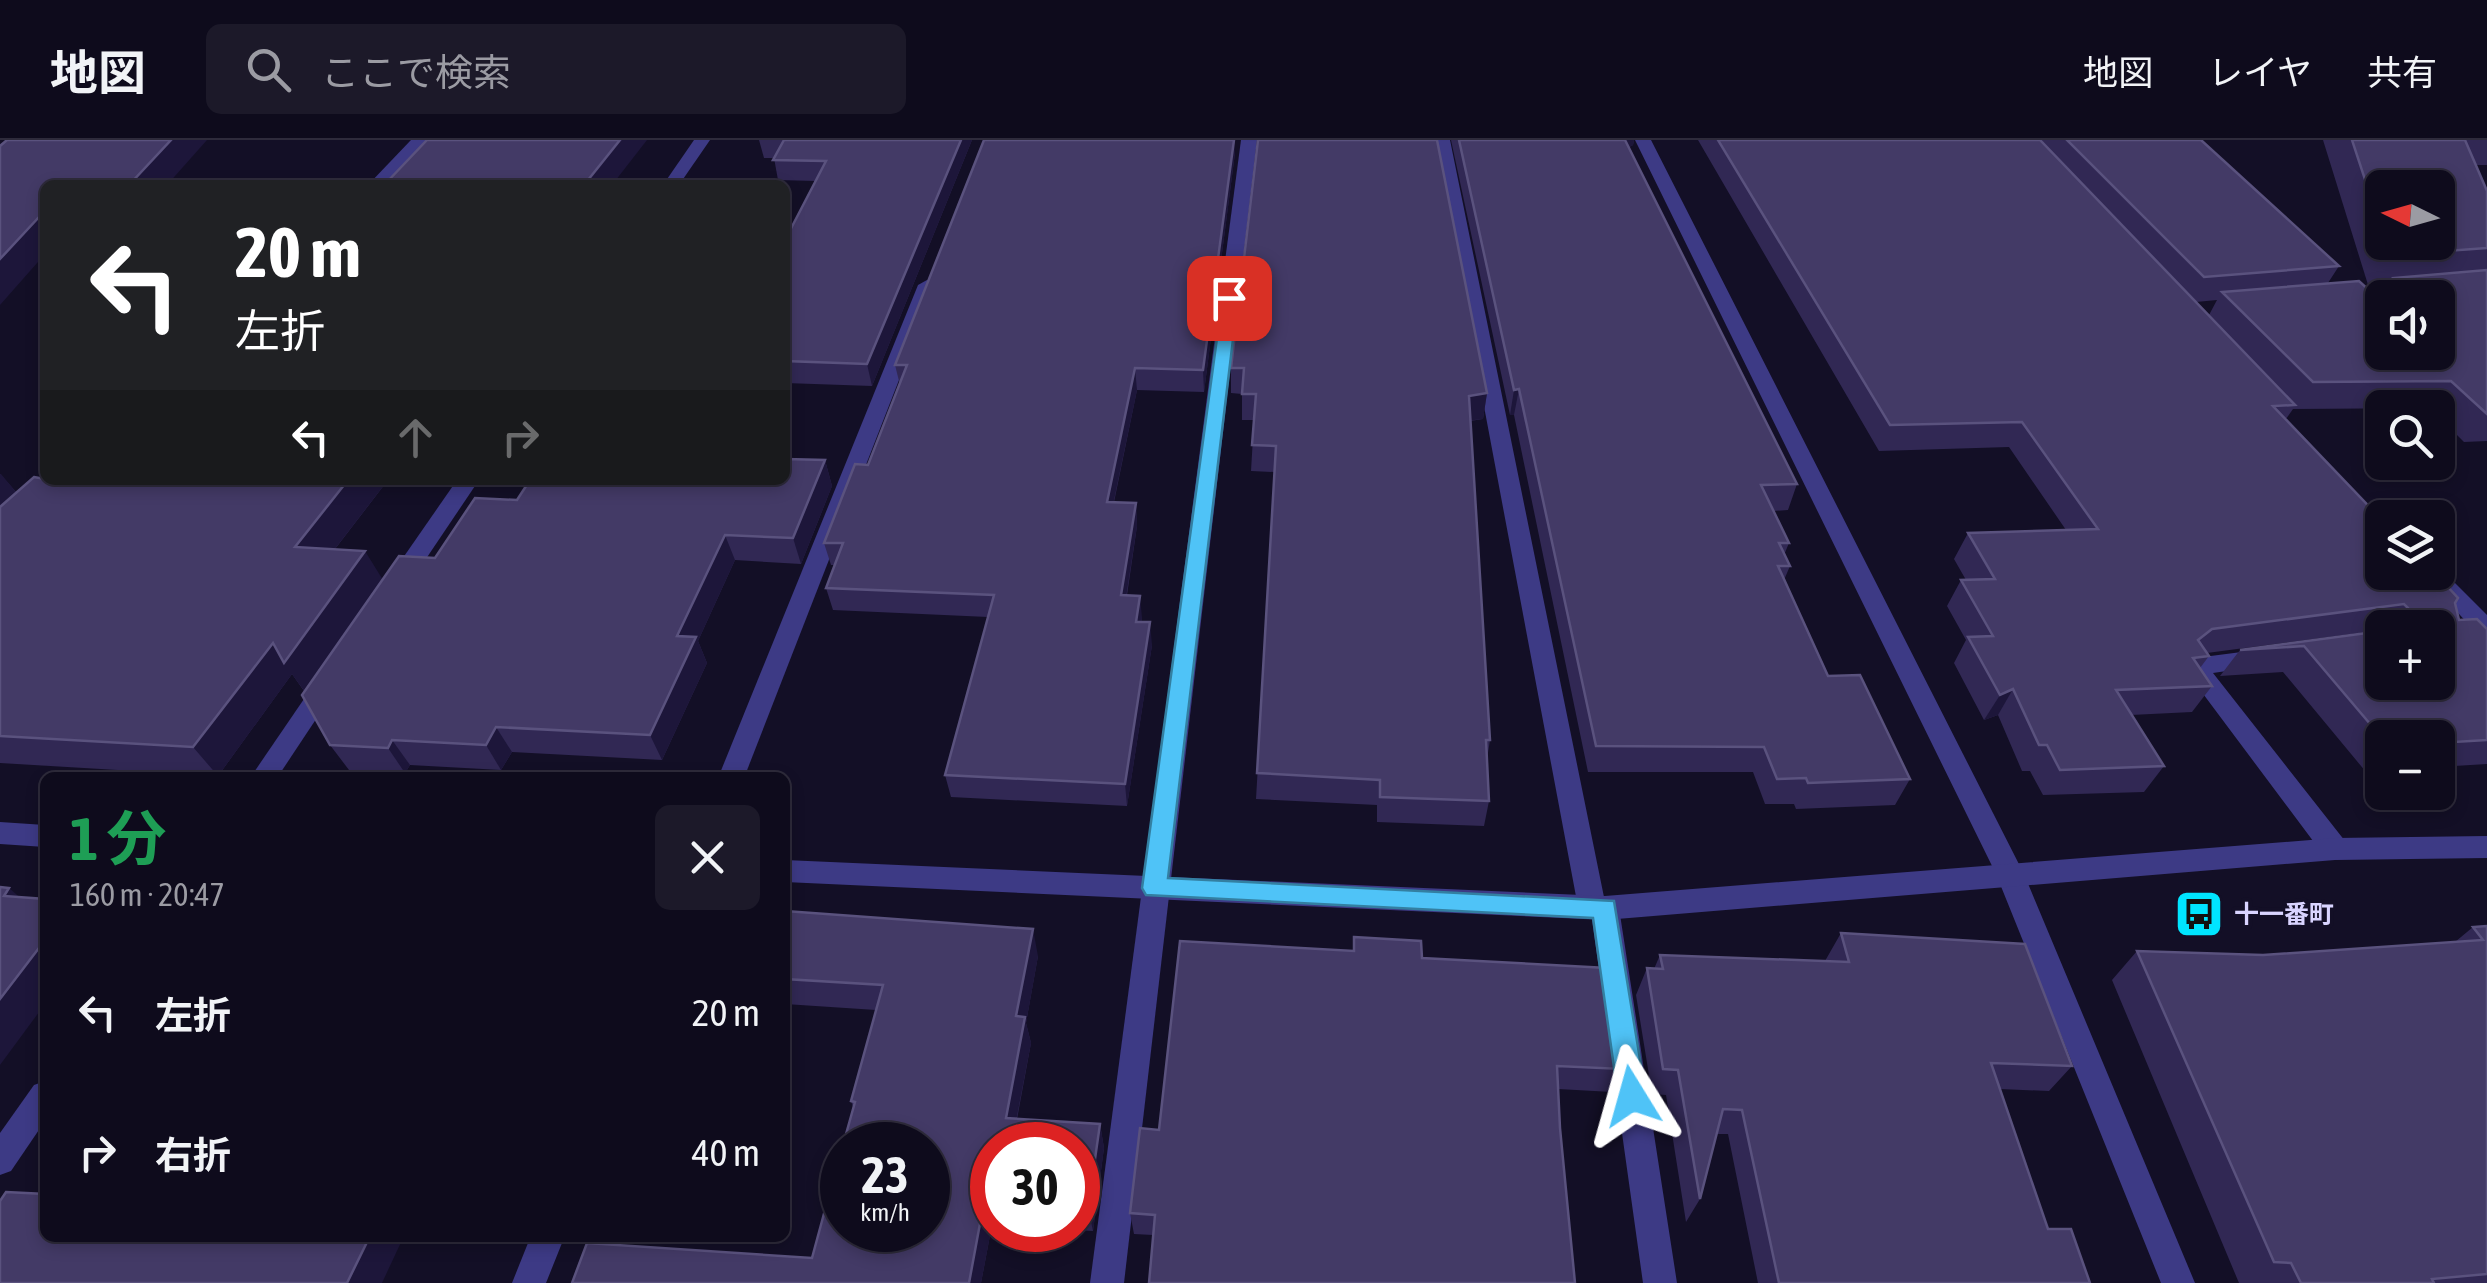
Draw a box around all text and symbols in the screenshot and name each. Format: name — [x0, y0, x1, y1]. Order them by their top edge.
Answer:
search box — [206, 24, 906, 114]
icon: search — [241, 42, 296, 97]
text: 地図 — [50, 45, 146, 100]
text: ここで検索 — [321, 51, 511, 94]
text: 地図 — [2083, 52, 2153, 92]
text: レイヤ — [2208, 52, 2312, 92]
text: 共有 — [2367, 52, 2437, 92]
north arrow — [2365, 170, 2455, 260]
map controls — [2365, 170, 2455, 810]
text: 20 m — [235, 212, 361, 292]
icon: left — [70, 220, 200, 350]
pin — [1187, 256, 1272, 341]
icon: arrive — [1202, 271, 1257, 326]
button: sound — [2365, 280, 2455, 370]
text: 左折 — [235, 305, 325, 357]
button: search — [2365, 390, 2455, 480]
icon: left — [283, 410, 338, 465]
icon: ahead — [388, 410, 443, 465]
icon: right — [493, 410, 548, 465]
button: layers — [2365, 500, 2455, 590]
button: + — [2365, 610, 2455, 700]
button: − — [2365, 720, 2455, 810]
text: 1 分 — [70, 804, 166, 873]
button: close — [655, 805, 760, 910]
text: 160 m · 20:47 — [70, 876, 225, 913]
bus stop icon: 十一番町 — [2173, 888, 2225, 940]
place label: 十一番町 — [2234, 900, 2334, 928]
icon: left — [70, 985, 125, 1040]
text: 20 m — [692, 991, 760, 1034]
text: 左折 — [155, 994, 231, 1037]
position arrow — [1580, 1044, 1684, 1148]
speed limit sign: 30 — [970, 1122, 1100, 1252]
icon: right — [70, 1125, 125, 1180]
text: 40 m — [692, 1131, 760, 1174]
text: 右折 — [155, 1134, 231, 1177]
text: 23 — [861, 1146, 908, 1204]
text: km/h — [860, 1198, 910, 1226]

